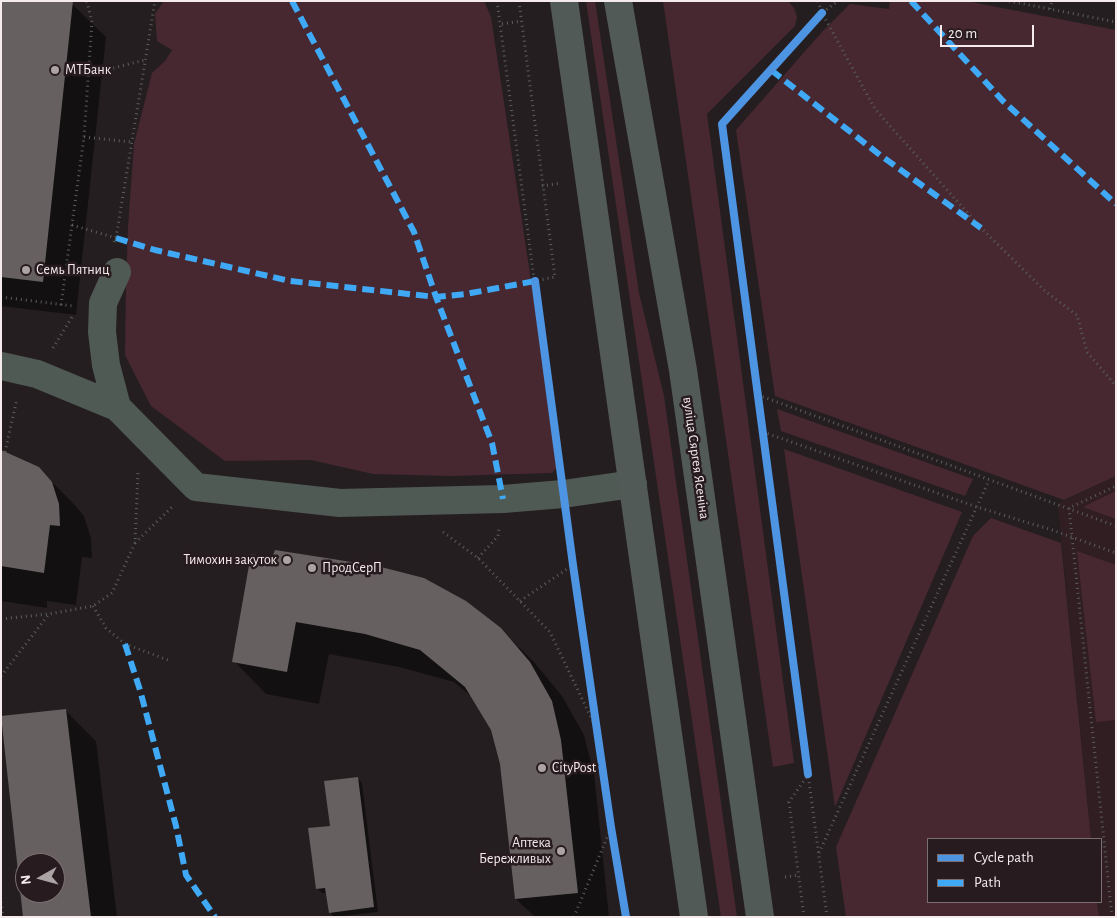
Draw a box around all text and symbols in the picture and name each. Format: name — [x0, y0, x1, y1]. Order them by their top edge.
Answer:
scale bar — [942, 15, 1036, 47]
text: 20 m — [948, 26, 977, 41]
place label: МТБанк — [65, 62, 111, 78]
marker: МТБанк — [49, 64, 61, 76]
place label: Семь Пятниц — [36, 262, 109, 278]
marker: Семь Пятниц — [20, 264, 32, 276]
street label: вуліца Сяргея Ясеніна — [679, 396, 713, 520]
place label: Тимохин закуток — [183, 552, 277, 568]
marker: Тимохин закуток — [281, 554, 293, 566]
place label: ПродСерП — [322, 560, 382, 576]
marker: ПродСерП — [306, 562, 318, 574]
place label: CityPost — [552, 760, 596, 776]
marker: CityPost — [536, 762, 548, 774]
place label: Аптека Бережливых — [479, 835, 551, 868]
legend — [927, 838, 1102, 903]
marker: Аптека Бережливых — [555, 845, 567, 857]
text: Cycle path — [974, 850, 1034, 865]
north arrow — [15, 853, 65, 903]
text: N — [19, 874, 34, 885]
text: Path — [974, 875, 1001, 890]

